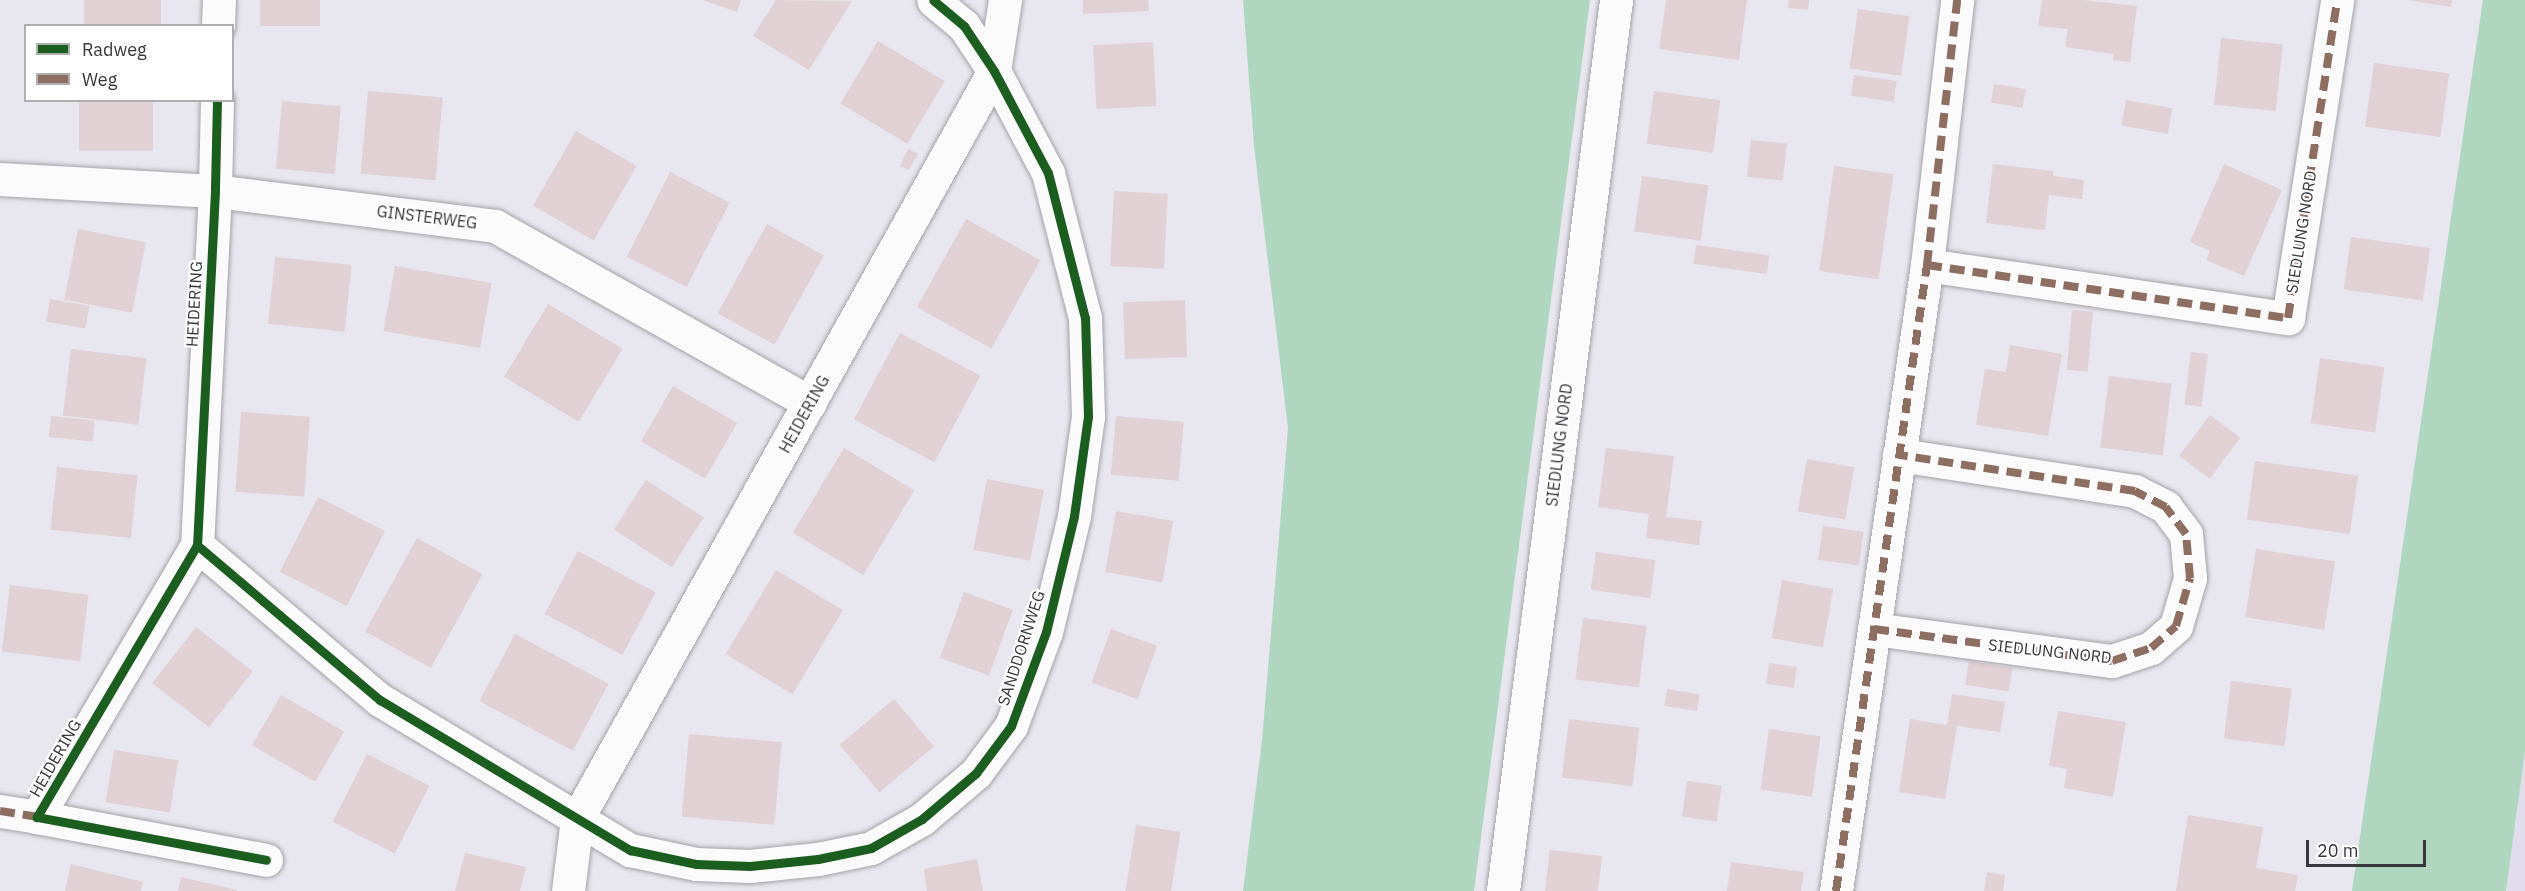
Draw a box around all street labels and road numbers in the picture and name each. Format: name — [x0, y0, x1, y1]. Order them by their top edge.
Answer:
street label: SIEDLUNG NORD — [2282, 169, 2320, 295]
street label: GINSTERWEG — [376, 201, 478, 233]
street label: HEIDERING — [182, 260, 206, 348]
street label: HEIDERING — [775, 372, 833, 456]
street label: SIEDLUNG NORD — [1542, 382, 1576, 508]
street label: SANDDORNWEG — [993, 588, 1049, 708]
street label: SIEDLUNG NORD — [1987, 635, 2113, 667]
street label: HEIDERING — [25, 716, 85, 800]

